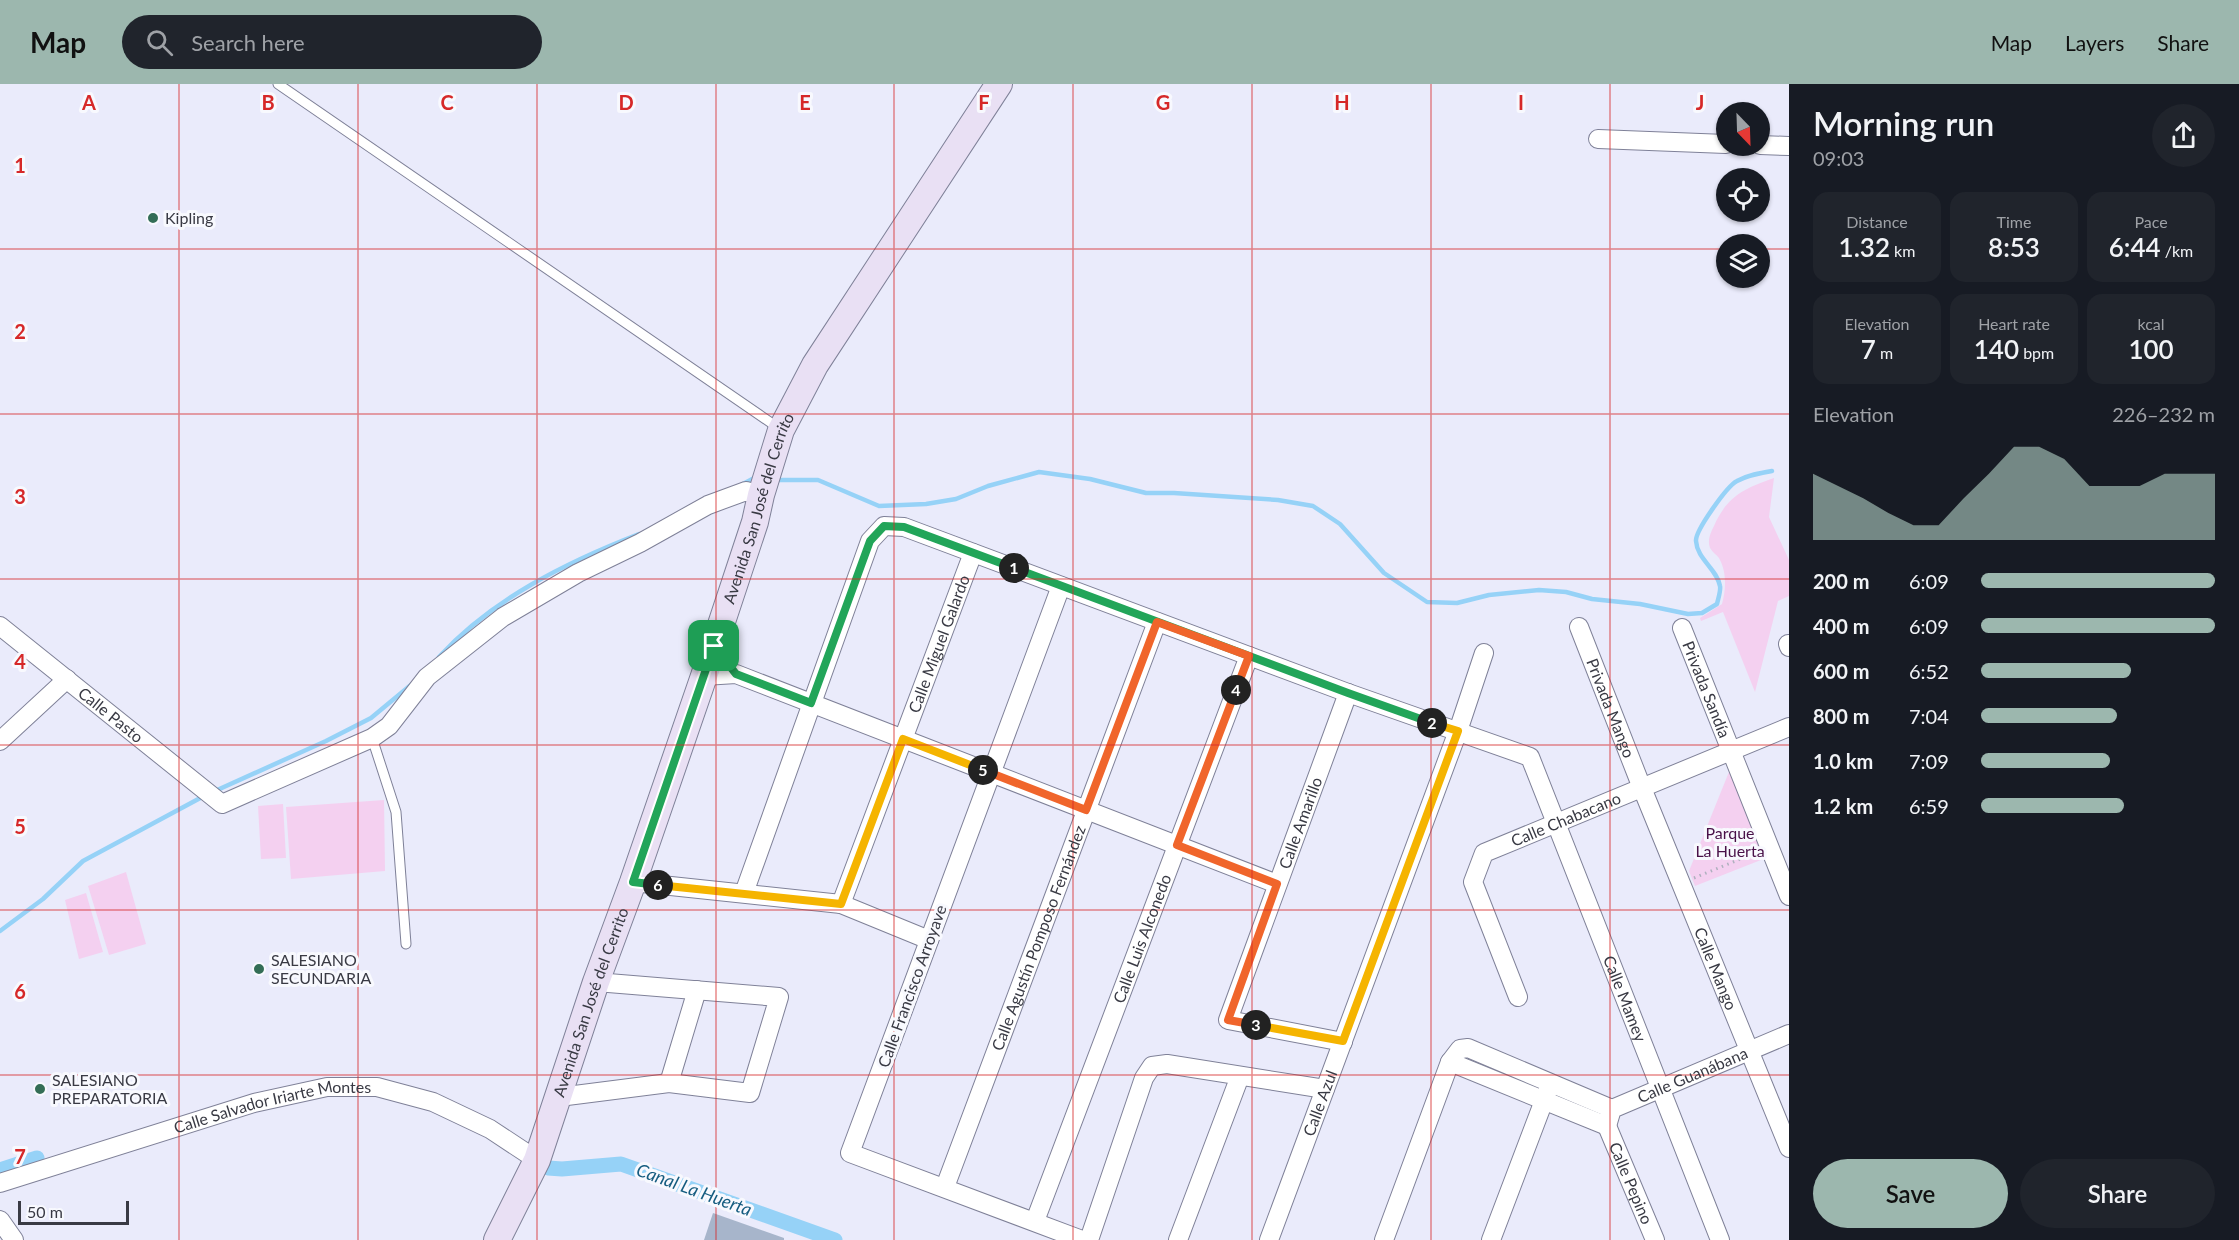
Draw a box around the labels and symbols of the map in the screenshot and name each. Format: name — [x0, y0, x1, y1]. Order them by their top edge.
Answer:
text: A — [81, 90, 96, 114]
text: B — [261, 90, 275, 114]
text: C — [440, 90, 454, 114]
text: D — [618, 90, 634, 114]
text: E — [799, 90, 811, 114]
text: F — [978, 90, 990, 114]
text: G — [1156, 90, 1170, 114]
text: H — [1334, 90, 1350, 114]
text: I — [1518, 90, 1524, 114]
text: J — [1696, 90, 1704, 114]
north arrow — [1716, 102, 1770, 156]
text: 1 — [14, 153, 26, 177]
place label: Kipling — [165, 208, 213, 227]
marker: Kipling — [146, 211, 160, 225]
text: 2 — [14, 319, 26, 343]
street label: Avenida San José del Cerrito — [719, 409, 797, 606]
text: 3 — [14, 484, 26, 508]
pin: 1 — [999, 553, 1029, 583]
street label: Calle Miguel Galardo — [904, 572, 973, 715]
pin — [688, 620, 739, 671]
street label: Privada Sandía — [1679, 638, 1735, 740]
text: 4 — [14, 649, 26, 673]
street label: Privada Mango — [1583, 655, 1639, 760]
pin: 4 — [1221, 675, 1251, 705]
street label: Calle Pasto — [75, 683, 147, 746]
pin: 2 — [1417, 708, 1447, 738]
pin: 5 — [968, 755, 998, 785]
street label: Calle Amarillo — [1274, 774, 1325, 871]
street label: Calle Chabacano — [1508, 788, 1623, 850]
text: 5 — [14, 814, 26, 838]
street label: Calle Agustín Pomposo Fernández — [987, 823, 1089, 1053]
park label: Parque La Huerta — [1695, 823, 1765, 860]
pin: 6 — [643, 870, 673, 900]
street label: Calle Luis Alconedo — [1108, 871, 1175, 1006]
street label: Calle Francisco Arroyave — [873, 902, 950, 1070]
street label: Avenida San José del Cerrito — [549, 905, 632, 1099]
street label: Calle Mango — [1691, 924, 1742, 1013]
place label: SALESIANO SECUNDARIA — [271, 950, 372, 987]
street label: Calle Mamey — [1600, 953, 1651, 1045]
marker: SALESIANO SECUNDARIA — [252, 962, 266, 976]
text: 6 — [14, 979, 26, 1003]
pin: 3 — [1241, 1010, 1271, 1040]
street label: Calle Guanábana — [1634, 1043, 1750, 1106]
street label: Calle Azul — [1298, 1067, 1340, 1139]
place label: SALESIANO PREPARATORIA — [52, 1070, 167, 1107]
street label: Calle Salvador Iriarte Montes — [171, 1076, 371, 1137]
marker: SALESIANO PREPARATORIA — [33, 1082, 47, 1096]
street label: Calle Pepino — [1606, 1139, 1657, 1227]
text: 7 — [14, 1144, 26, 1168]
water label: Canal La Huerta — [634, 1158, 755, 1220]
scale bar — [18, 1198, 129, 1226]

